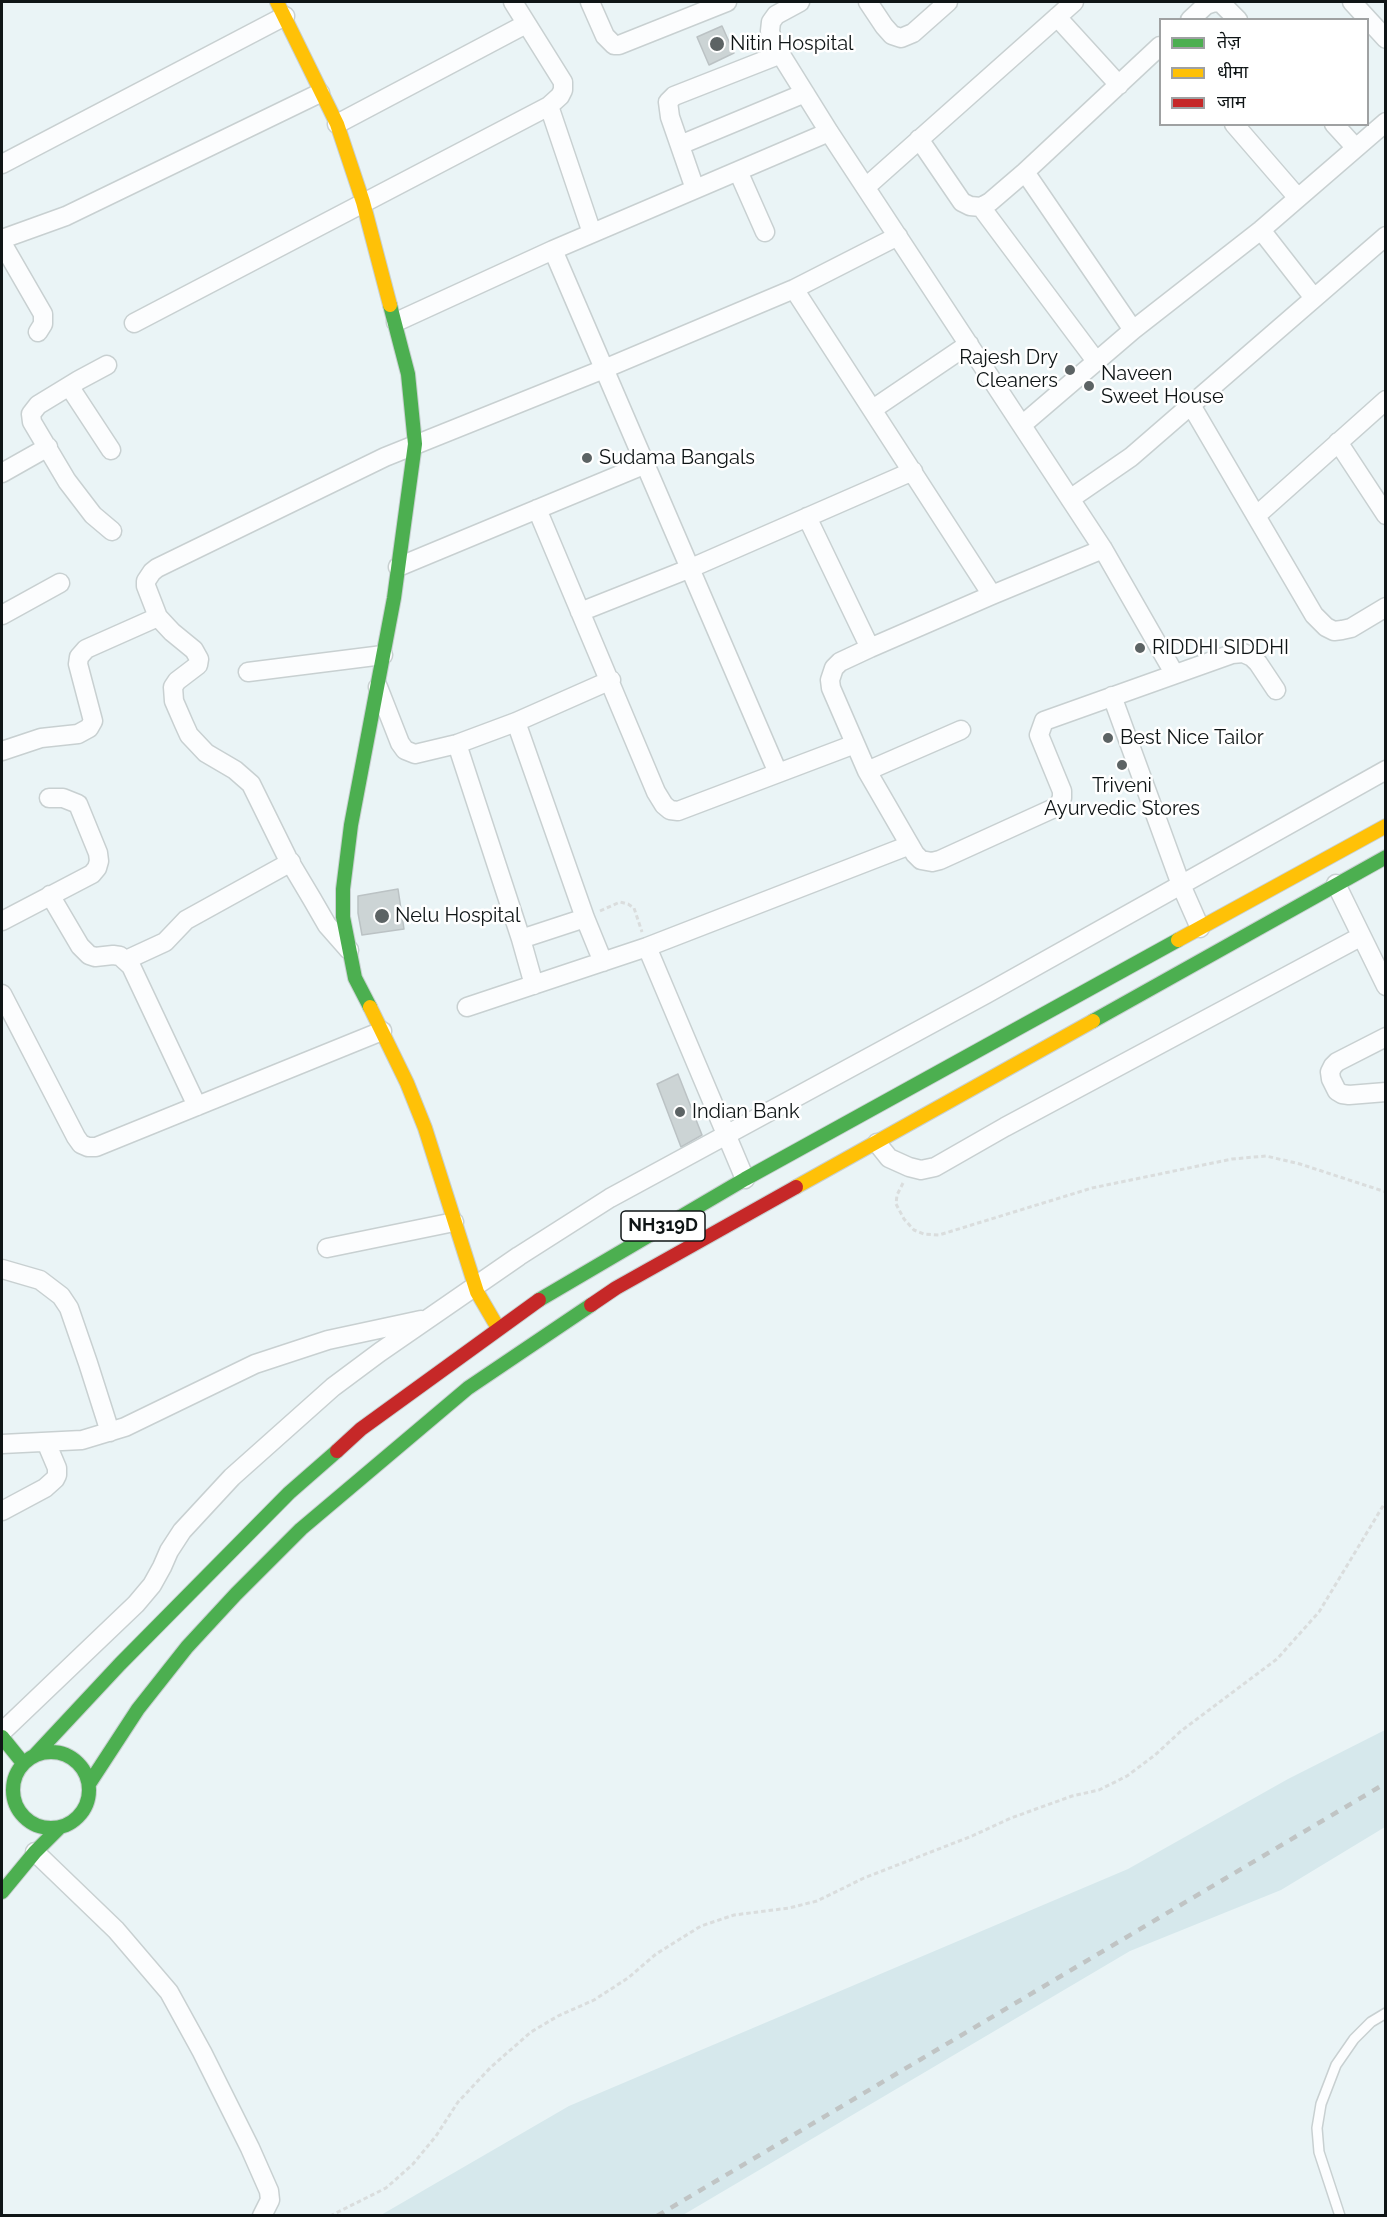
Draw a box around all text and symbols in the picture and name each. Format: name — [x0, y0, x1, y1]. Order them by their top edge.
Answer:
legend — [1159, 18, 1369, 126]
text: तेज़ — [1217, 31, 1241, 52]
place label: Nitin Hospital — [730, 32, 854, 56]
marker: Nitin Hospital — [708, 35, 726, 53]
text: धीमा — [1217, 61, 1248, 82]
text: जाम — [1217, 91, 1246, 112]
place label: Rajesh Dry Cleaners — [959, 346, 1058, 393]
place label: Naveen Sweet House — [1101, 362, 1224, 409]
marker: Rajesh Dry Cleaners — [1063, 363, 1077, 377]
marker: Naveen Sweet House — [1082, 379, 1096, 393]
place label: Sudama Bangals — [599, 446, 755, 470]
marker: Sudama Bangals — [580, 451, 594, 465]
place label: RIDDHI SIDDHI — [1152, 636, 1289, 660]
marker: RIDDHI SIDDHI — [1133, 641, 1147, 655]
place label: Best Nice Tailor — [1120, 726, 1264, 750]
marker: Best Nice Tailor — [1101, 731, 1115, 745]
marker: Triveni Ayurvedic Stores — [1115, 758, 1129, 772]
place label: Triveni Ayurvedic Stores — [1044, 774, 1200, 821]
place label: Nelu Hospital — [395, 904, 520, 928]
marker: Nelu Hospital — [373, 907, 391, 925]
place label: Indian Bank — [692, 1100, 800, 1124]
marker: Indian Bank — [673, 1105, 687, 1119]
road number: NH319D — [621, 1211, 705, 1241]

